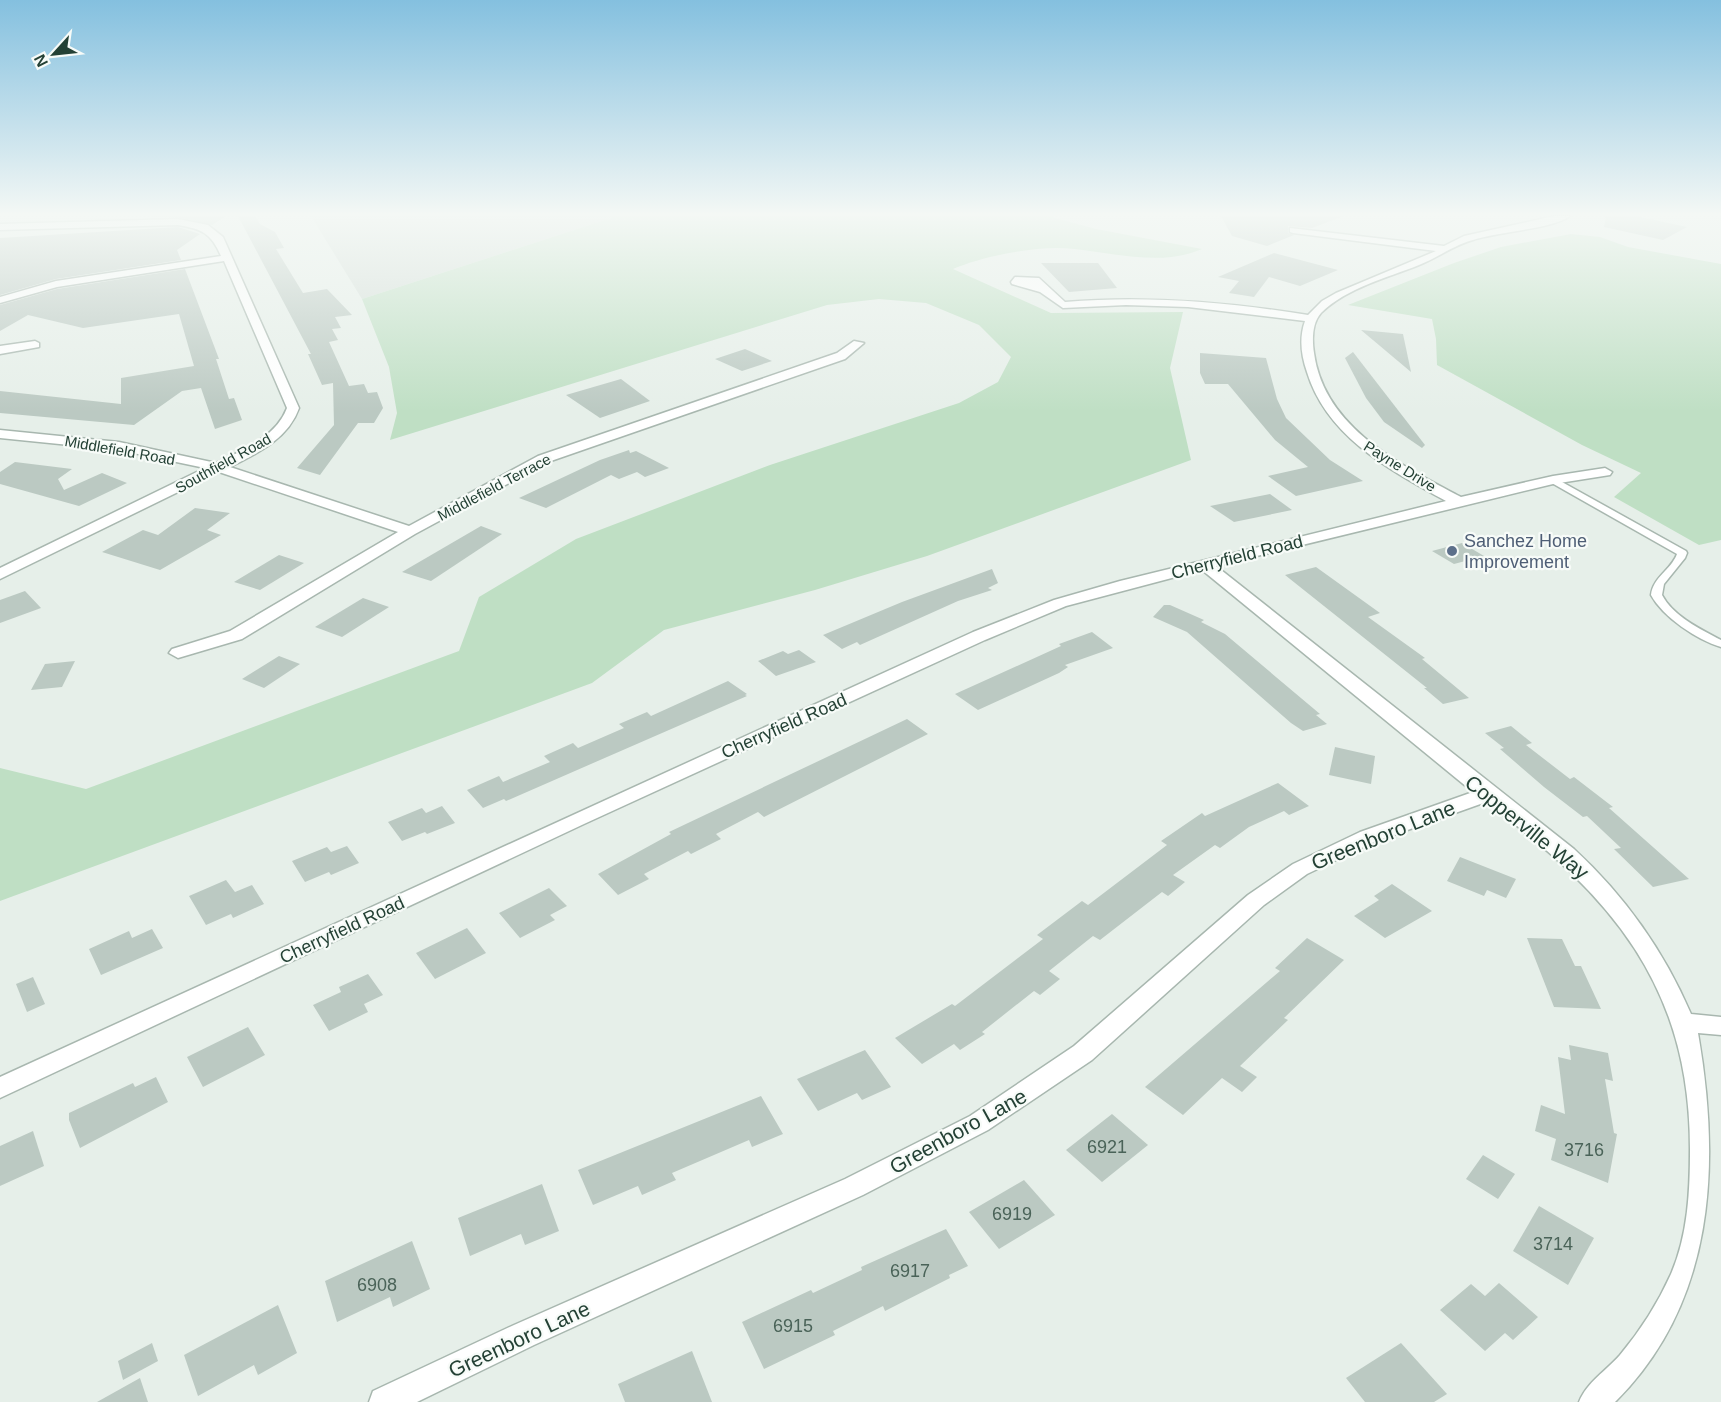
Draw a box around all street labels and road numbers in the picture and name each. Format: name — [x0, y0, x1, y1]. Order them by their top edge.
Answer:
street label: Southfield Road — [172, 430, 274, 496]
street label: Middlefield Road — [64, 432, 176, 468]
street label: Payne Drive — [1361, 437, 1439, 495]
street label: Middlefield Terrace — [435, 450, 553, 524]
street label: Cherryfield Road — [1169, 531, 1305, 583]
street label: Cherryfield Road — [718, 689, 850, 763]
street label: Copperville Way — [1461, 770, 1594, 884]
street label: Greenboro Lane — [1308, 796, 1458, 874]
street label: Cherryfield Road — [277, 892, 407, 968]
street label: Greenboro Lane — [886, 1084, 1030, 1178]
street label: Greenboro Lane — [445, 1296, 593, 1382]

